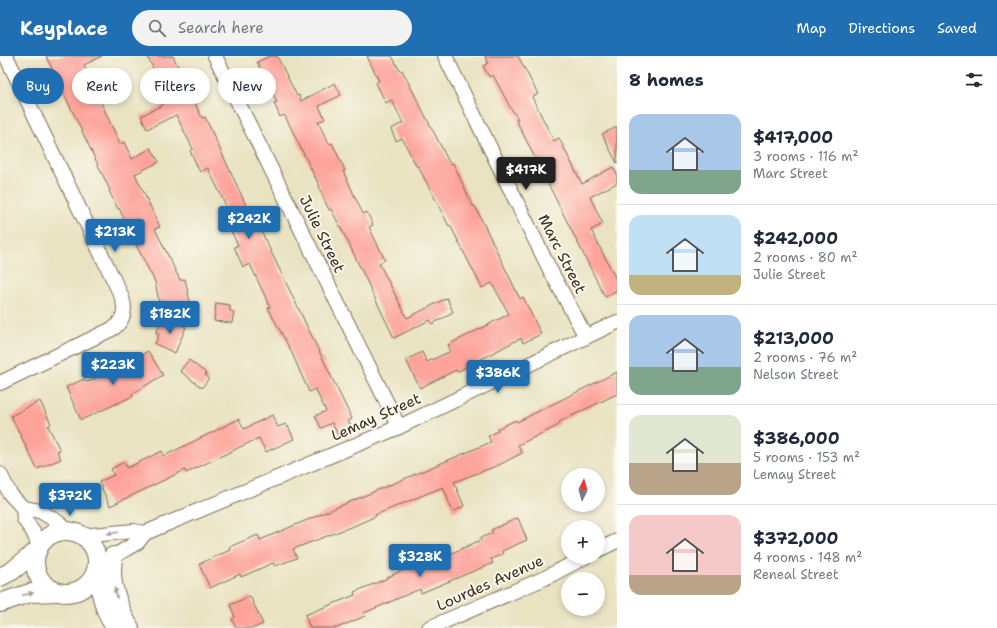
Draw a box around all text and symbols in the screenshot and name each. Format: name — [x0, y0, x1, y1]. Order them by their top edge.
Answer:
search box — [132, 10, 412, 46]
text: Keyplace — [20, 16, 108, 41]
icon: search — [146, 17, 168, 39]
text: Search here — [178, 18, 264, 38]
text: Map — [797, 19, 827, 37]
text: Directions — [849, 19, 915, 37]
text: Saved — [937, 19, 977, 37]
chip: Buy — [12, 68, 64, 104]
chip: Rent — [72, 68, 132, 104]
chip: Filters — [140, 68, 210, 104]
chip: New — [218, 68, 276, 104]
text: 8 homes — [629, 69, 704, 91]
icon: filters — [963, 69, 985, 91]
text: $417,000 — [753, 126, 833, 148]
icon: home — [661, 130, 709, 178]
text: 3 rooms · 116 m² — [753, 148, 859, 165]
pin: $417K — [498, 157, 554, 191]
text: $417K — [506, 161, 546, 178]
text: Marc Street — [753, 165, 828, 182]
street label: Julie Street — [295, 192, 349, 276]
pin: $242K — [221, 206, 277, 240]
text: $242K — [227, 210, 271, 227]
street label: Marc Street — [533, 211, 591, 297]
pin: $213K — [87, 219, 143, 253]
text: $213K — [95, 223, 135, 240]
text: $242,000 — [753, 227, 838, 249]
icon: home — [661, 231, 709, 279]
text: 2 rooms · 80 m² — [753, 249, 857, 266]
text: Julie Street — [753, 266, 826, 283]
pin: $182K — [142, 301, 198, 335]
text: $182K — [149, 305, 191, 322]
text: $213,000 — [753, 327, 834, 349]
icon: home — [661, 331, 709, 379]
text: 2 rooms · 76 m² — [753, 349, 857, 366]
pin: $223K — [85, 352, 141, 386]
text: $223K — [91, 356, 135, 373]
pin: $386K — [470, 360, 526, 394]
text: $386K — [476, 364, 520, 381]
text: Nelson Street — [753, 366, 839, 383]
street label: Lemay Street — [328, 388, 424, 446]
text: $386,000 — [753, 427, 840, 449]
icon: home — [661, 431, 709, 479]
text: 5 rooms · 153 m² — [753, 449, 860, 466]
text: Lemay Street — [753, 466, 836, 483]
north arrow — [561, 468, 605, 512]
map controls — [561, 468, 605, 616]
pin: $372K — [42, 483, 98, 517]
text: $372K — [48, 487, 92, 504]
button: + — [561, 520, 605, 564]
text: $372,000 — [753, 527, 838, 549]
one-way arrow — [107, 530, 119, 536]
icon: home — [661, 531, 709, 579]
pin: $328K — [392, 544, 448, 578]
text: $328K — [398, 548, 442, 565]
text: 4 rooms · 148 m² — [753, 549, 862, 566]
street label: Lourdes Avenue — [433, 550, 547, 616]
text: Reneal Street — [753, 566, 839, 583]
button: − — [561, 572, 605, 616]
one-way arrow — [113, 587, 119, 599]
one-way arrow — [22, 591, 34, 597]

